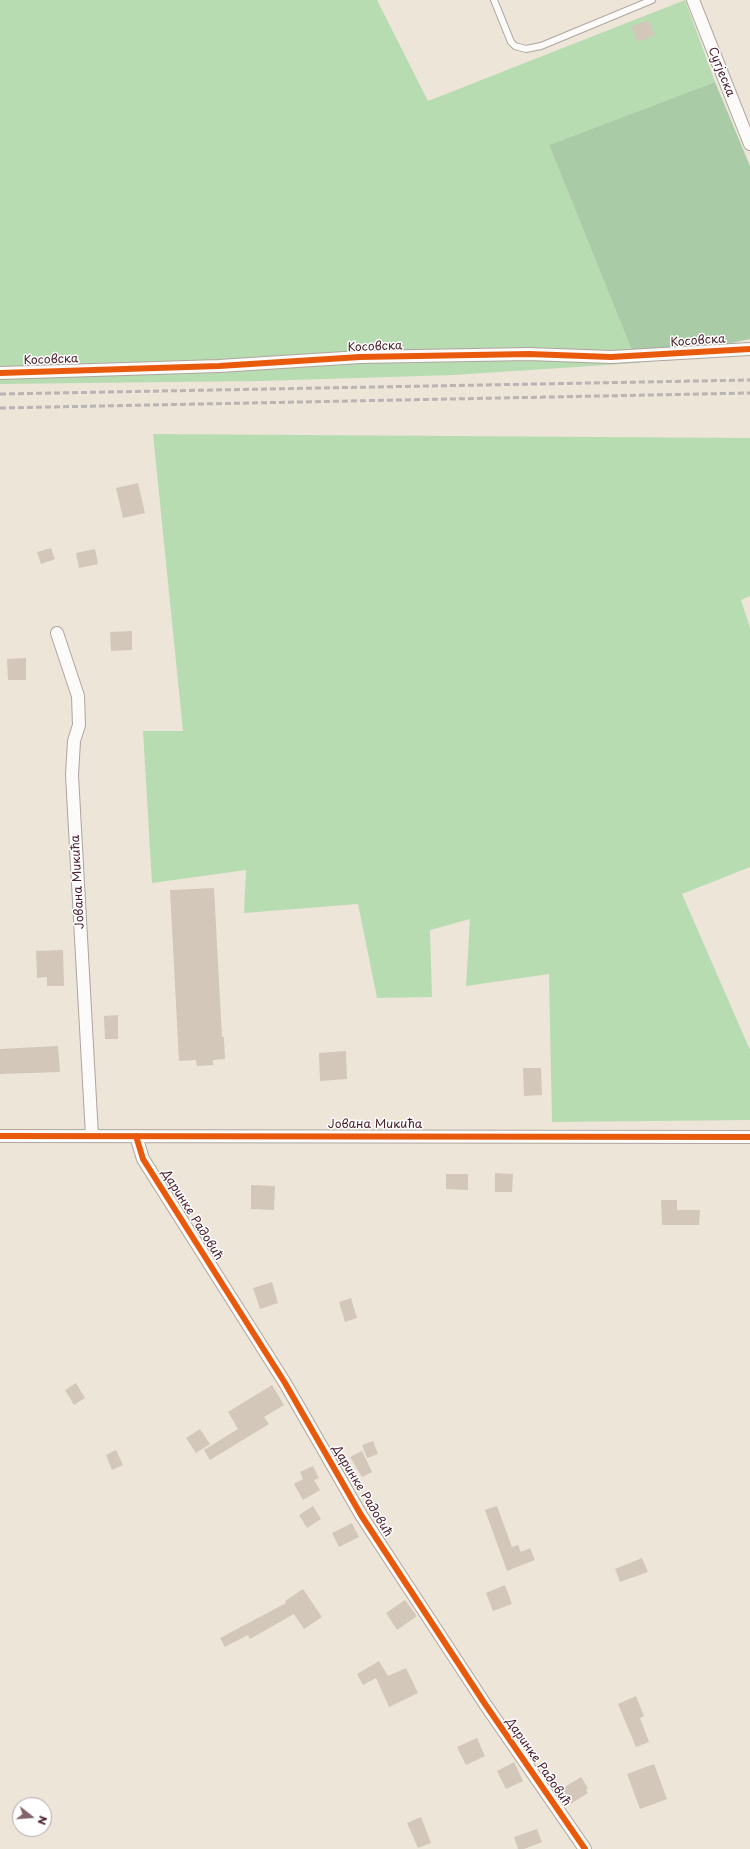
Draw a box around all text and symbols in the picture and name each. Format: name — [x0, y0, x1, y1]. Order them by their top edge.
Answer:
street label: Сутјеска — [705, 45, 737, 99]
street label: Косовска — [670, 332, 726, 350]
street label: Косовска — [347, 339, 403, 355]
street label: Косовска — [23, 352, 79, 368]
street label: Јована Микића — [68, 834, 88, 930]
street label: Јована Микића — [328, 1118, 422, 1132]
street label: Даринке Радовић — [158, 1167, 226, 1263]
street label: Даринке Радовић — [329, 1443, 395, 1539]
street label: Даринке Радовић — [502, 1715, 574, 1809]
north arrow — [12, 1797, 52, 1837]
text: N — [34, 1814, 52, 1827]

